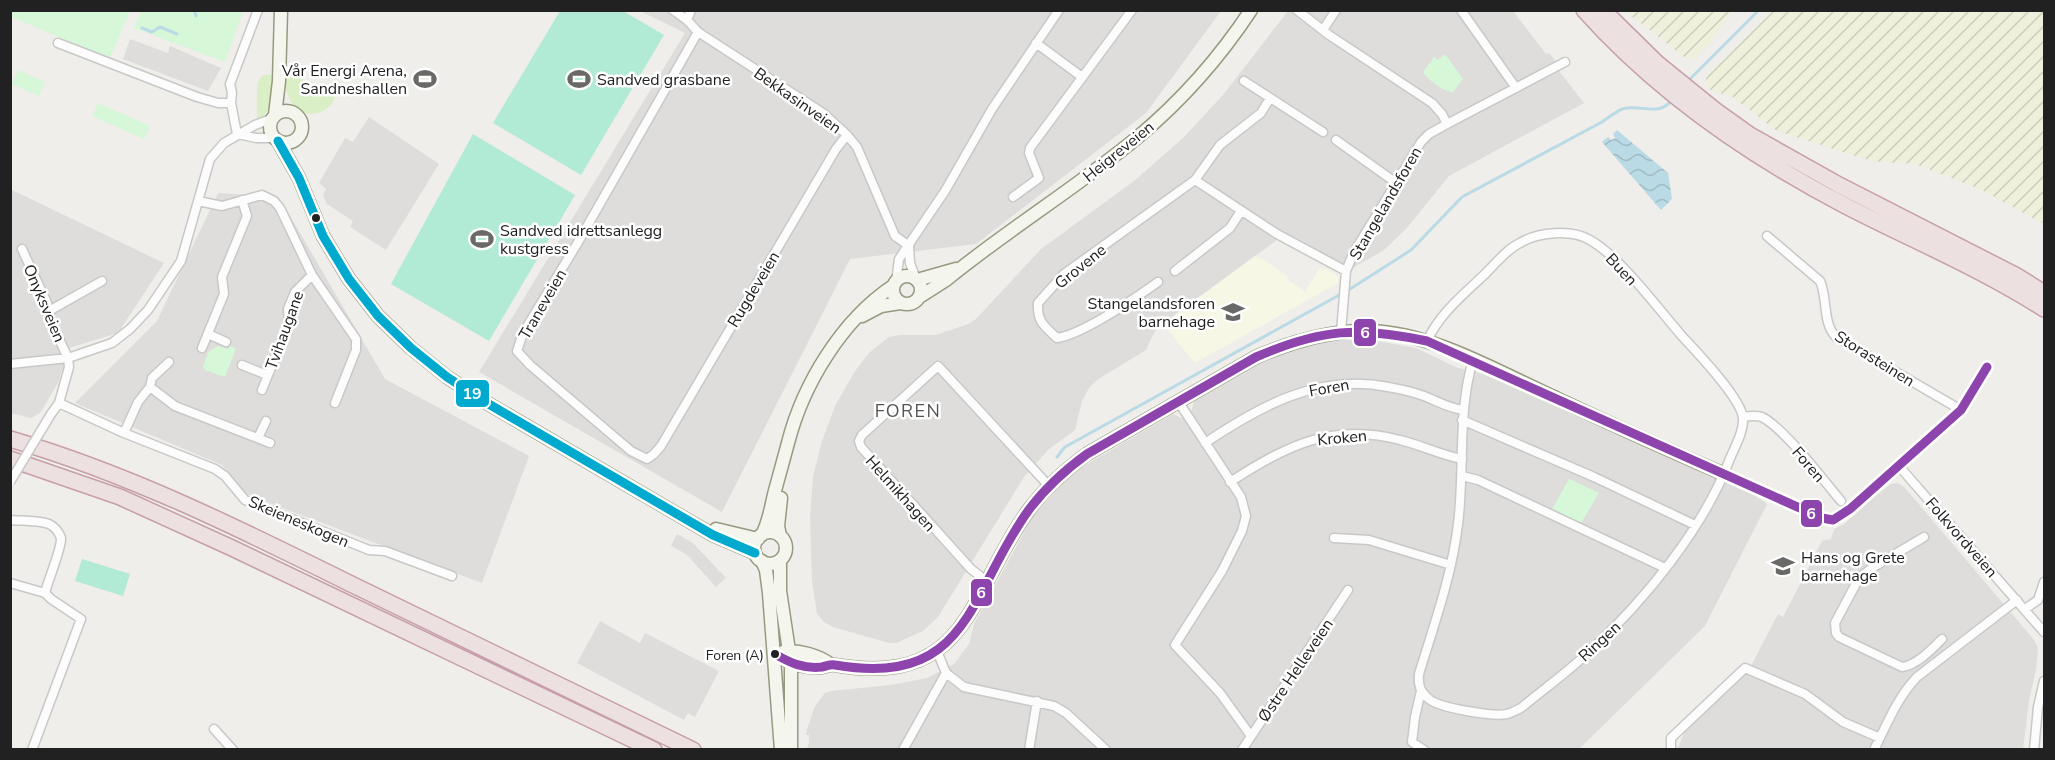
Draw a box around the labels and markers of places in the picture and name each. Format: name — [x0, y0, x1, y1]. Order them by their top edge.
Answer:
place label: Vår Energi Arena, Sandneshallen — [281, 60, 407, 100]
sports icon: Vår Energi Arena, Sandneshallen — [412, 66, 438, 92]
sports icon: Sandved grasbane — [566, 66, 592, 92]
place label: Sandved grasbane — [597, 69, 730, 91]
unlabelled marker — [310, 212, 322, 224]
place label: Sandved idrettsanlegg kustgress — [500, 220, 662, 260]
sports icon: Sandved idrettsanlegg kustgress — [469, 226, 495, 252]
place label: Stangelandsforen barnehage — [1088, 293, 1215, 333]
school or university icon: Stangelandsforen barnehage — [1220, 299, 1246, 325]
place label: Hans og Grete barnehage — [1801, 547, 1905, 587]
school or university icon: Hans og Grete barnehage — [1770, 553, 1796, 579]
place label: Foren (A) — [706, 646, 764, 665]
marker: Foren (A) — [769, 648, 781, 660]

